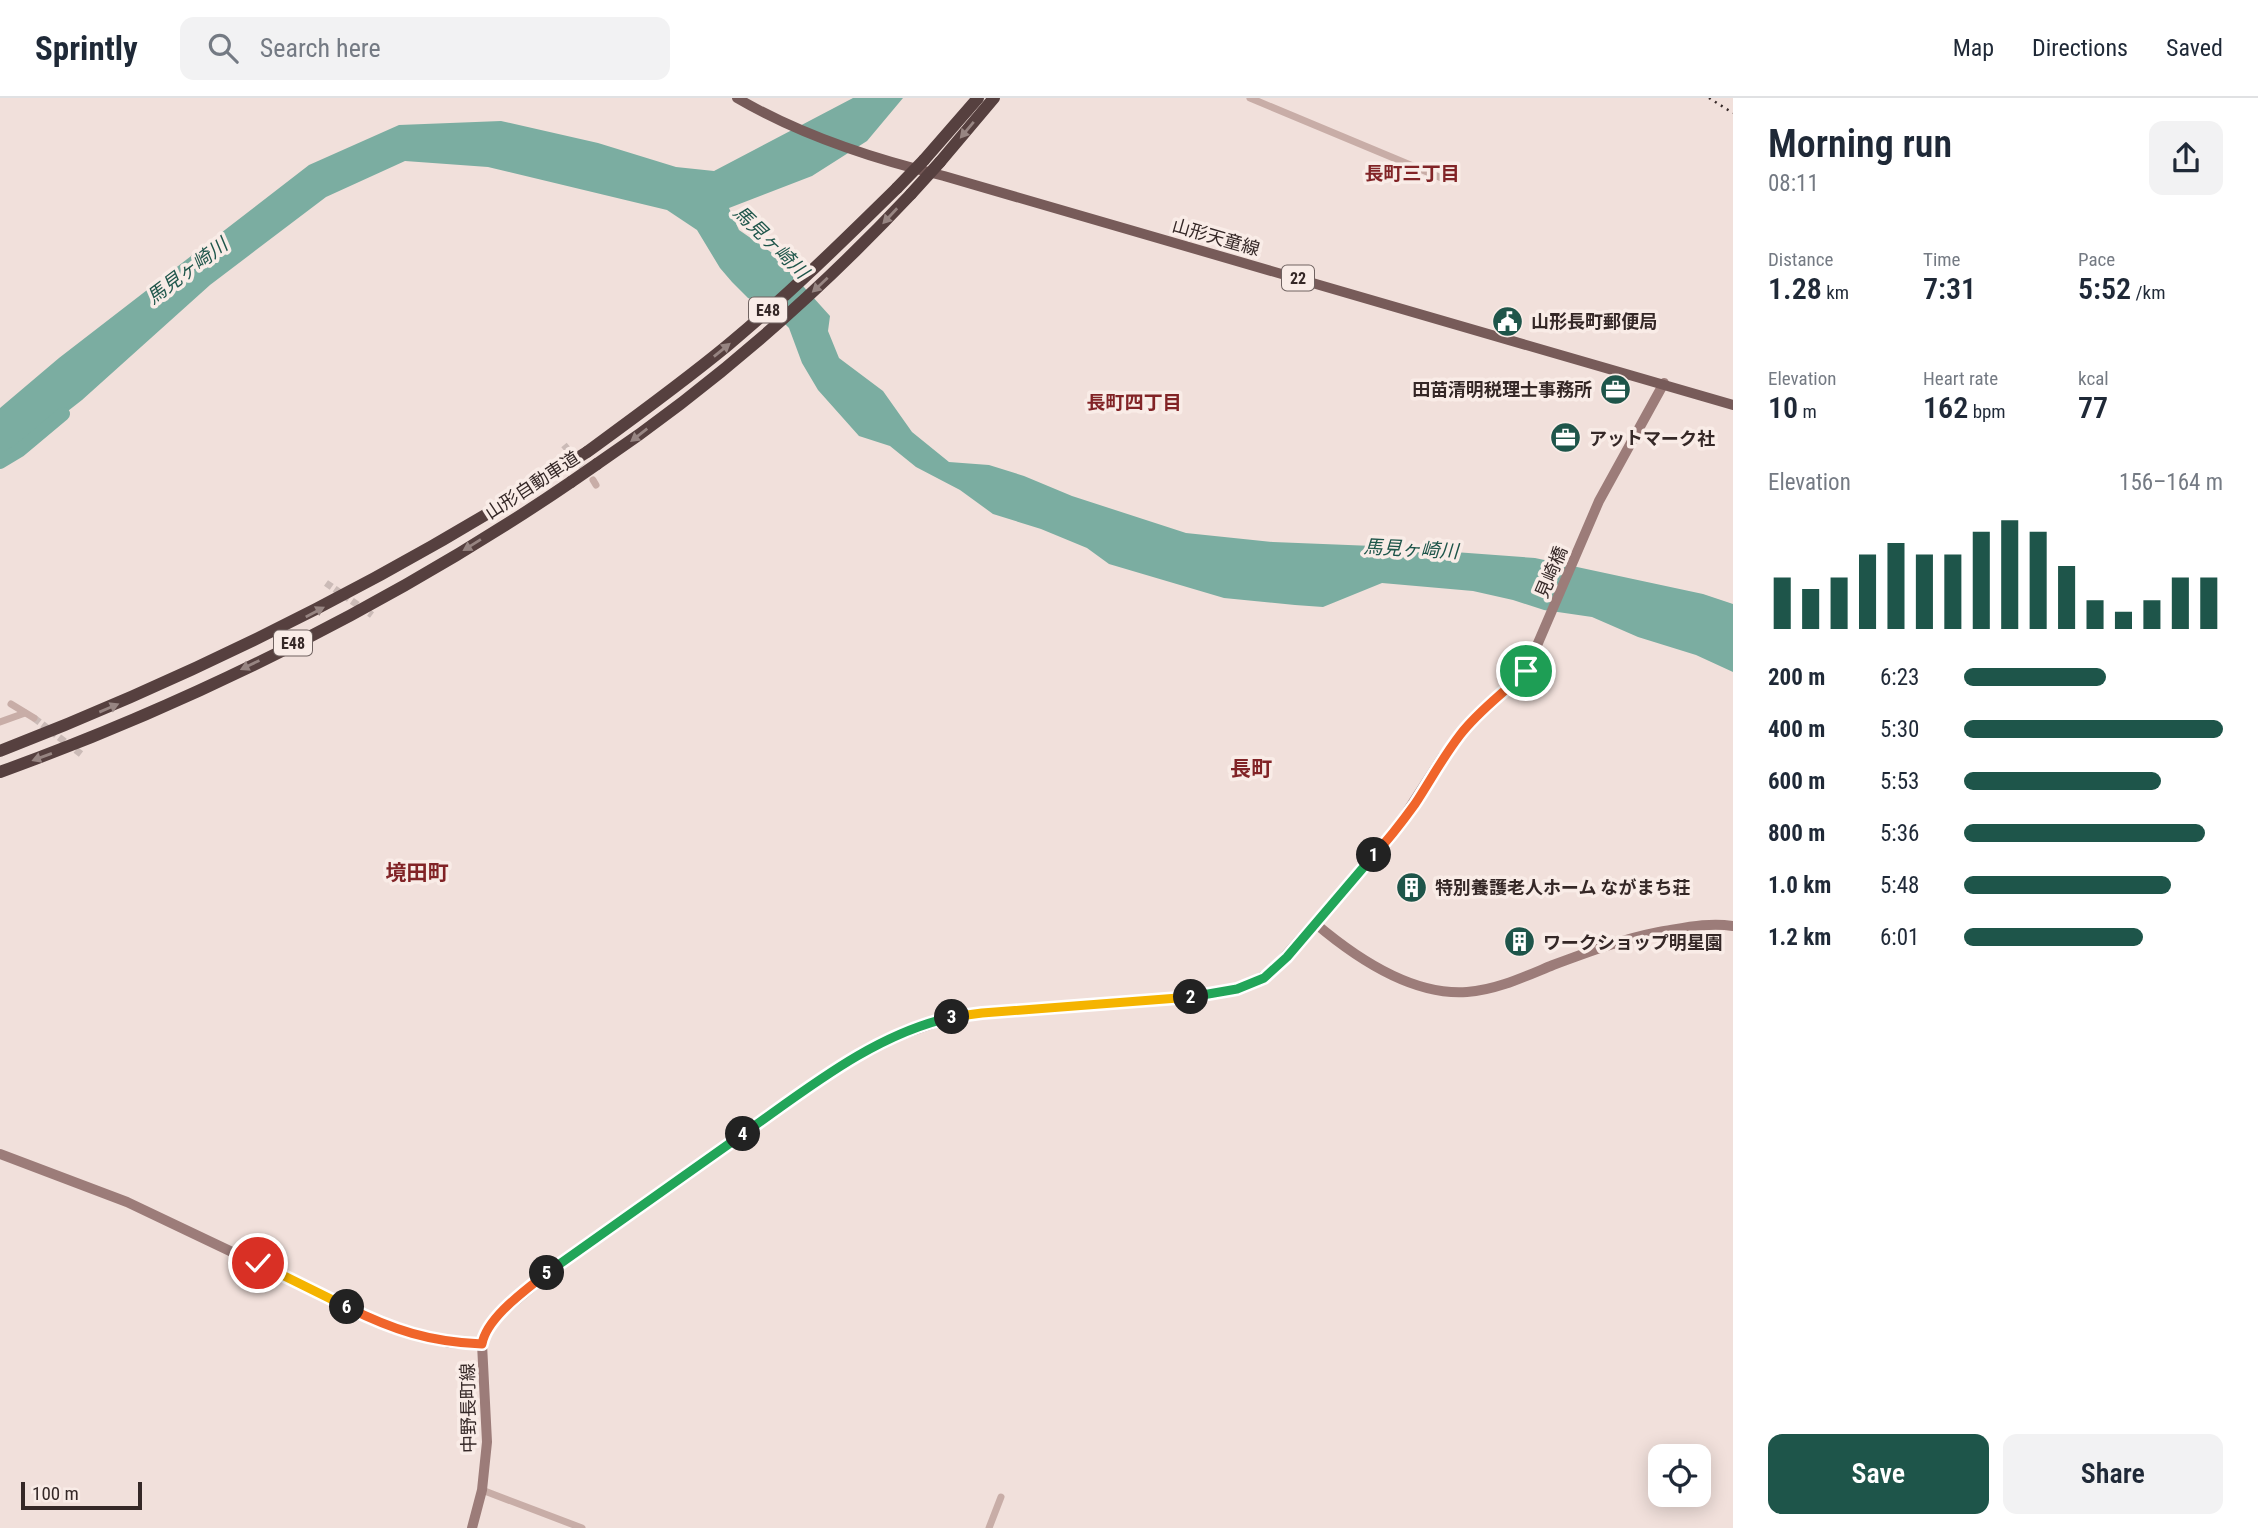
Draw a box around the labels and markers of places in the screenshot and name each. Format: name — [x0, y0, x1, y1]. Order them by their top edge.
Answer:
public building icon: 山形長町郵便局 — [1491, 304, 1525, 338]
place label: 山形長町郵便局 — [1531, 311, 1657, 332]
office icon: 田苗清明税理士事務所 — [1598, 372, 1632, 406]
place label: 田苗清明税理士事務所 — [1412, 379, 1592, 400]
office icon: アットマーク社 — [1549, 421, 1583, 455]
place label: アットマーク社 — [1589, 428, 1715, 449]
pin — [1496, 641, 1556, 701]
pin: 1 — [1356, 838, 1392, 872]
building icon: 特別養護老人ホーム ながまち荘 — [1395, 870, 1429, 904]
place label: 特別養護老人ホーム ながまち荘 — [1435, 877, 1691, 898]
building icon: ワークショップ明星園 — [1503, 925, 1537, 959]
place label: ワークショップ明星園 — [1543, 932, 1723, 953]
pin: 2 — [1174, 979, 1208, 1014]
pin: 3 — [934, 1000, 970, 1034]
pin: 4 — [726, 1116, 760, 1152]
pin — [228, 1233, 288, 1293]
pin: 5 — [530, 1256, 564, 1290]
pin: 6 — [330, 1290, 364, 1324]

